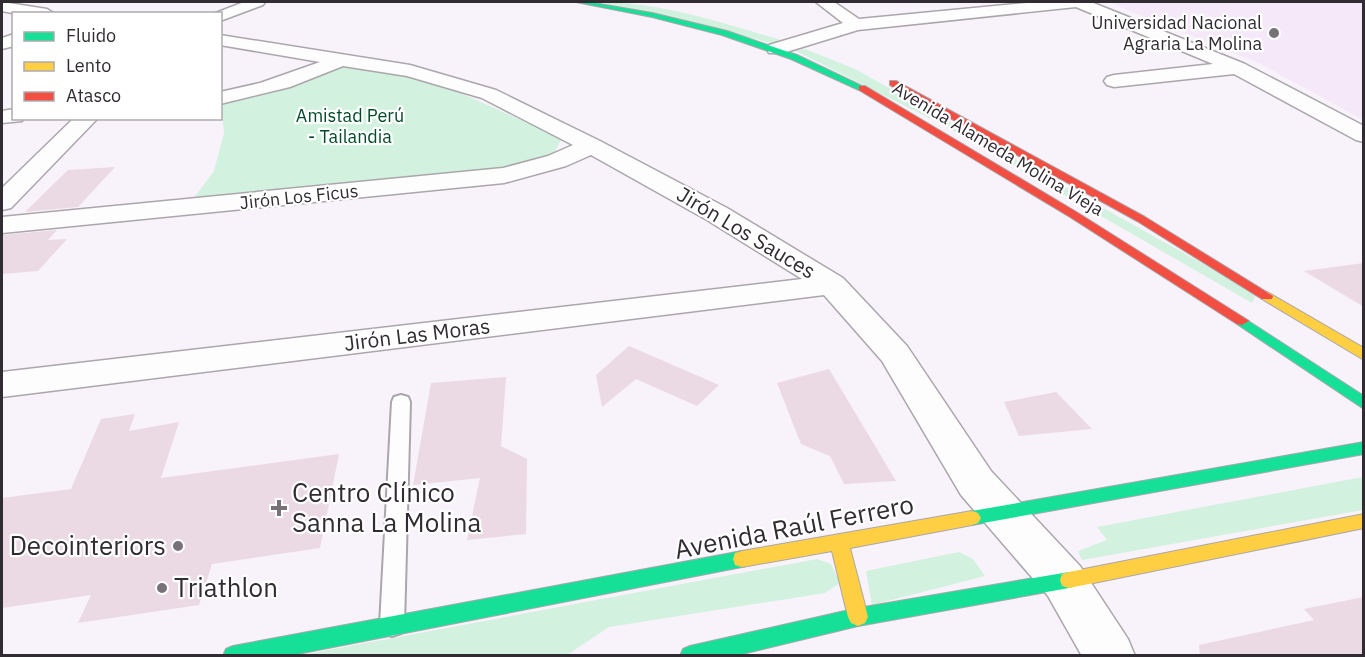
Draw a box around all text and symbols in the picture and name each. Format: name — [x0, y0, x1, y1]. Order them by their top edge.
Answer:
place label: Universidad Nacional Agraria La Molina — [1091, 11, 1262, 55]
legend — [12, 12, 222, 120]
text: Fluido — [66, 24, 116, 47]
marker: Universidad Nacional Agraria La Molina — [1267, 26, 1281, 40]
text: Lento — [66, 54, 111, 77]
street label: Avenida Alameda Molina Vieja — [888, 76, 1108, 221]
text: Atasco — [66, 84, 121, 107]
park label: Amistad Perú - Tailandia — [296, 104, 404, 148]
street label: Jirón Los Ficus — [238, 179, 359, 214]
street label: Jirón Los Sauces — [672, 180, 821, 285]
street label: Jirón Las Moras — [342, 311, 492, 357]
place label: Centro Clínico Sanna La Molina — [292, 475, 482, 539]
street label: Avenida Raúl Ferrero — [671, 486, 916, 566]
marker: Centro Clínico Sanna La Molina — [270, 499, 288, 517]
place label: Decointeriors — [9, 528, 166, 562]
marker: Decointeriors — [171, 539, 185, 553]
place label: Triathlon — [174, 570, 278, 604]
marker: Triathlon — [155, 581, 169, 595]

